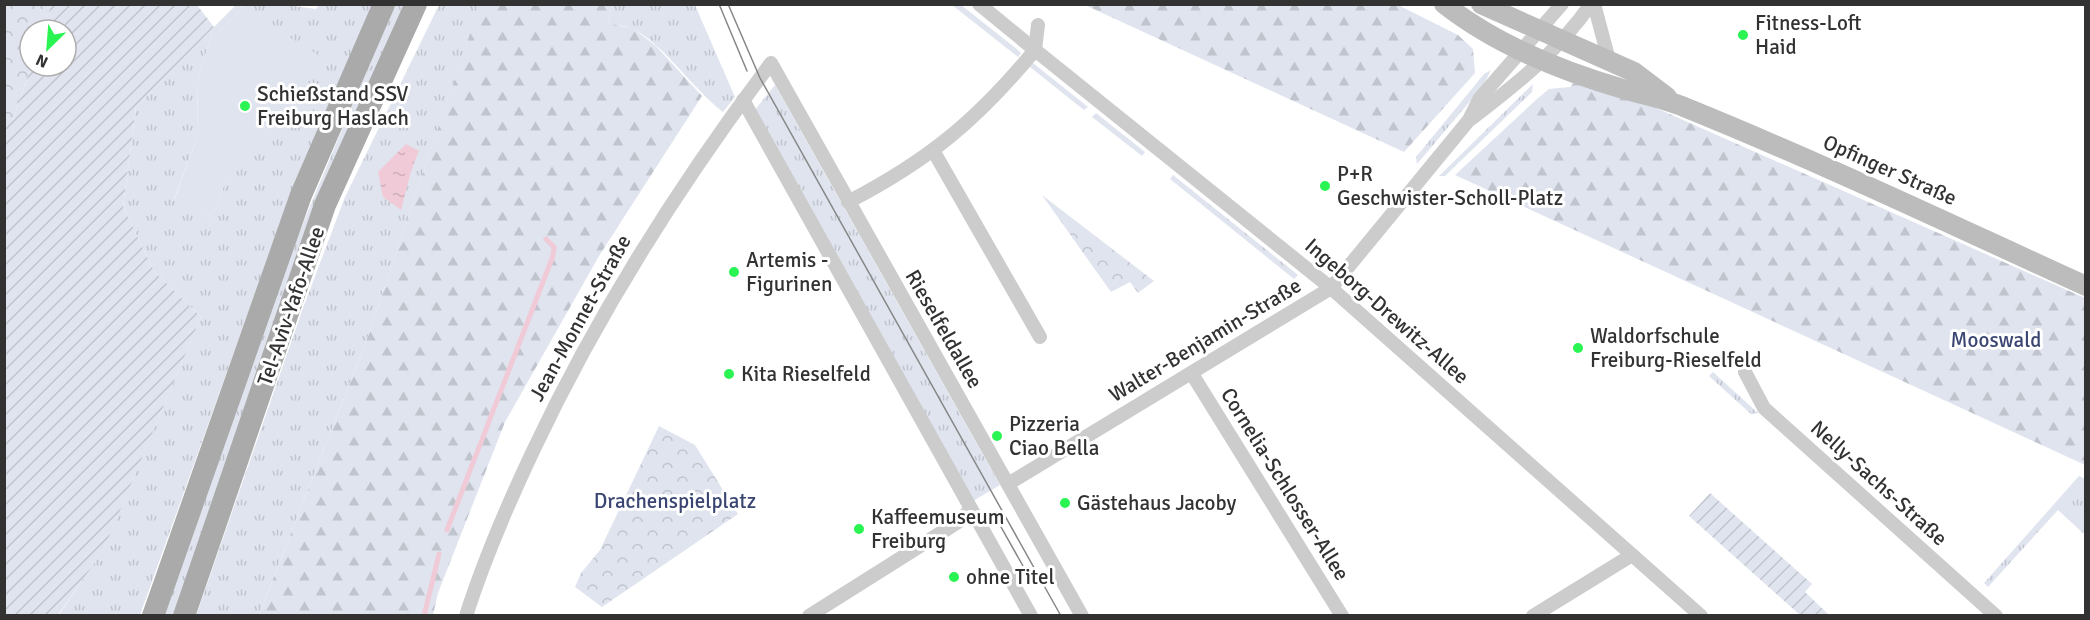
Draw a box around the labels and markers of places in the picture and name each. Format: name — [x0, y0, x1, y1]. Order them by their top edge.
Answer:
place label: Fitness-Loft Haid — [1755, 10, 1862, 60]
marker: Fitness-Loft Haid — [1736, 28, 1750, 42]
place label: Schießstand SSV Freiburg Haslach — [257, 81, 409, 131]
marker: Schießstand SSV Freiburg Haslach — [238, 99, 252, 113]
place label: P+R Geschwister-Scholl-Platz — [1337, 161, 1563, 211]
marker: P+R Geschwister-Scholl-Platz — [1318, 179, 1332, 193]
place label: Artemis - Figurinen — [746, 247, 832, 297]
marker: Artemis - Figurinen — [727, 265, 741, 279]
place label: Waldorfschule Freiburg-Rieselfeld — [1590, 323, 1762, 373]
marker: Waldorfschule Freiburg-Rieselfeld — [1571, 341, 1585, 355]
place label: Kita Rieselfeld — [741, 361, 871, 387]
marker: Kita Rieselfeld — [722, 367, 736, 381]
place label: Pizzeria Ciao Bella — [1009, 411, 1099, 461]
marker: Pizzeria Ciao Bella — [990, 429, 1004, 443]
place label: Gästehaus Jacoby — [1077, 490, 1237, 516]
marker: Gästehaus Jacoby — [1058, 496, 1072, 510]
place label: Kaffeemuseum Freiburg — [871, 504, 1005, 554]
marker: Kaffeemuseum Freiburg — [852, 522, 866, 536]
place label: ohne Titel — [966, 564, 1055, 590]
marker: ohne Titel — [947, 570, 961, 584]

